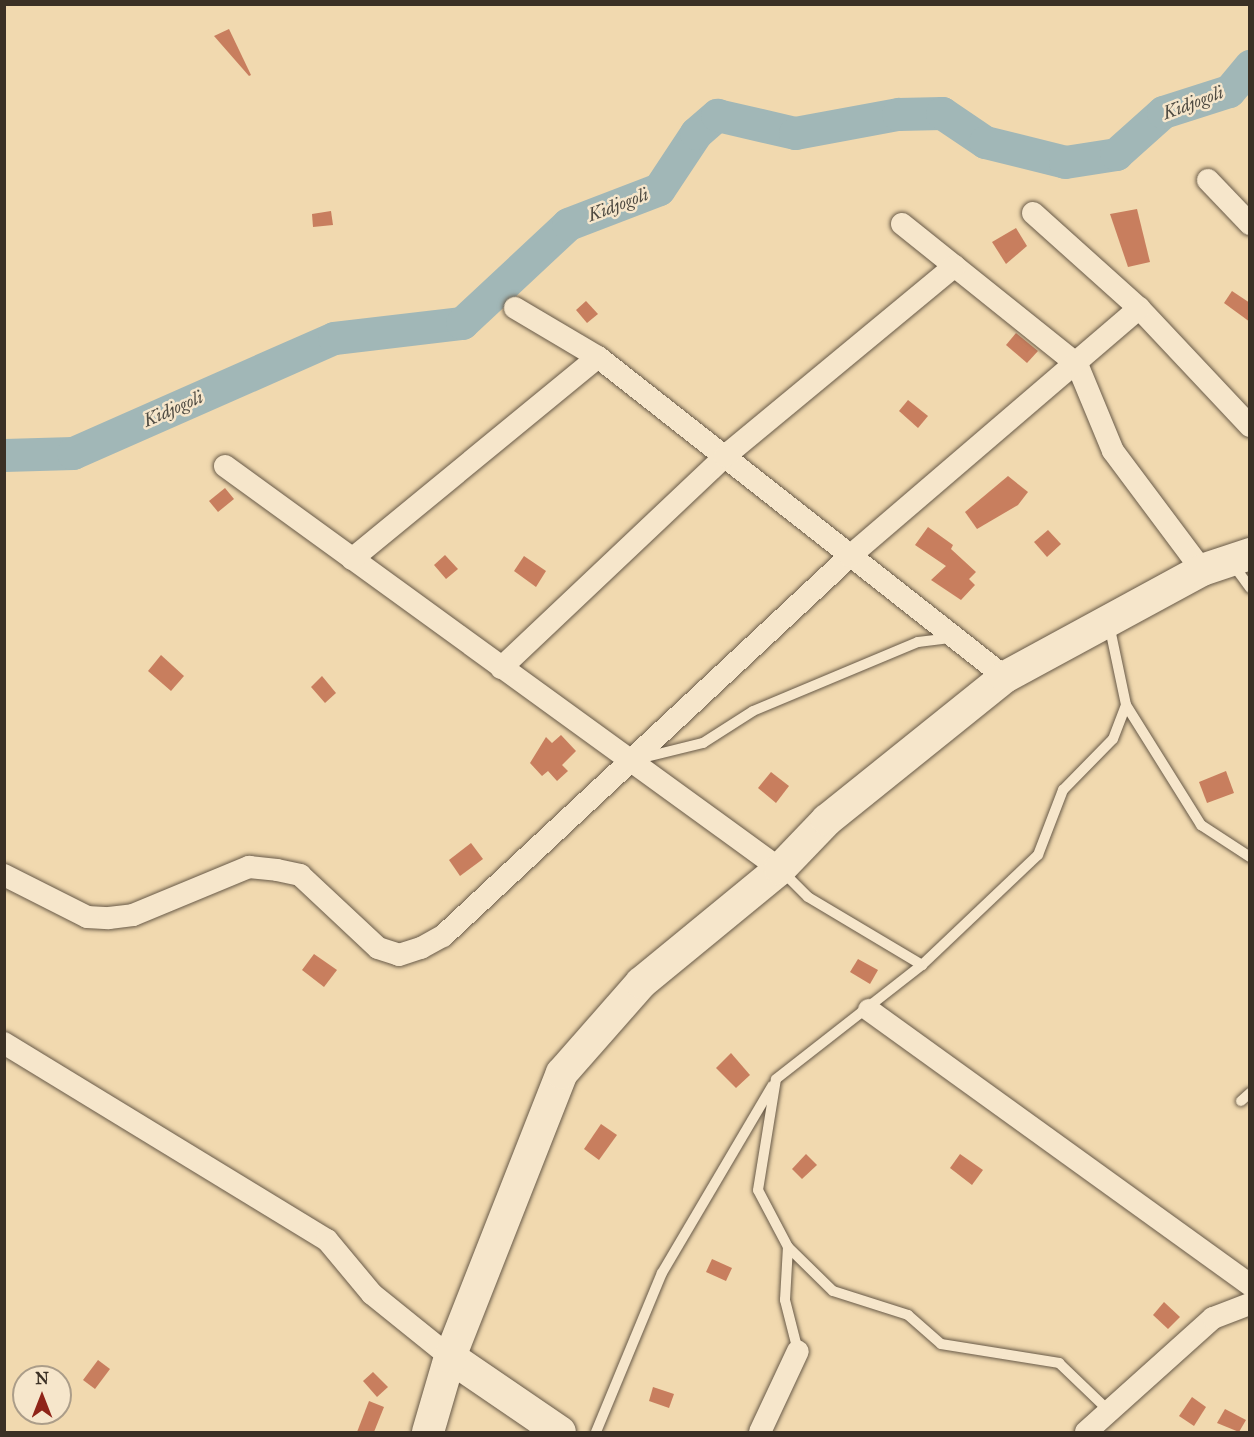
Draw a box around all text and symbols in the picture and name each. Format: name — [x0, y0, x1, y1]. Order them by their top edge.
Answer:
water label: Kidjogoli — [1160, 82, 1226, 124]
water label: Kidjogoli — [585, 184, 651, 226]
water label: Kidjogoli — [140, 386, 206, 432]
north arrow — [12, 1365, 72, 1425]
text: N — [35, 1369, 49, 1388]

